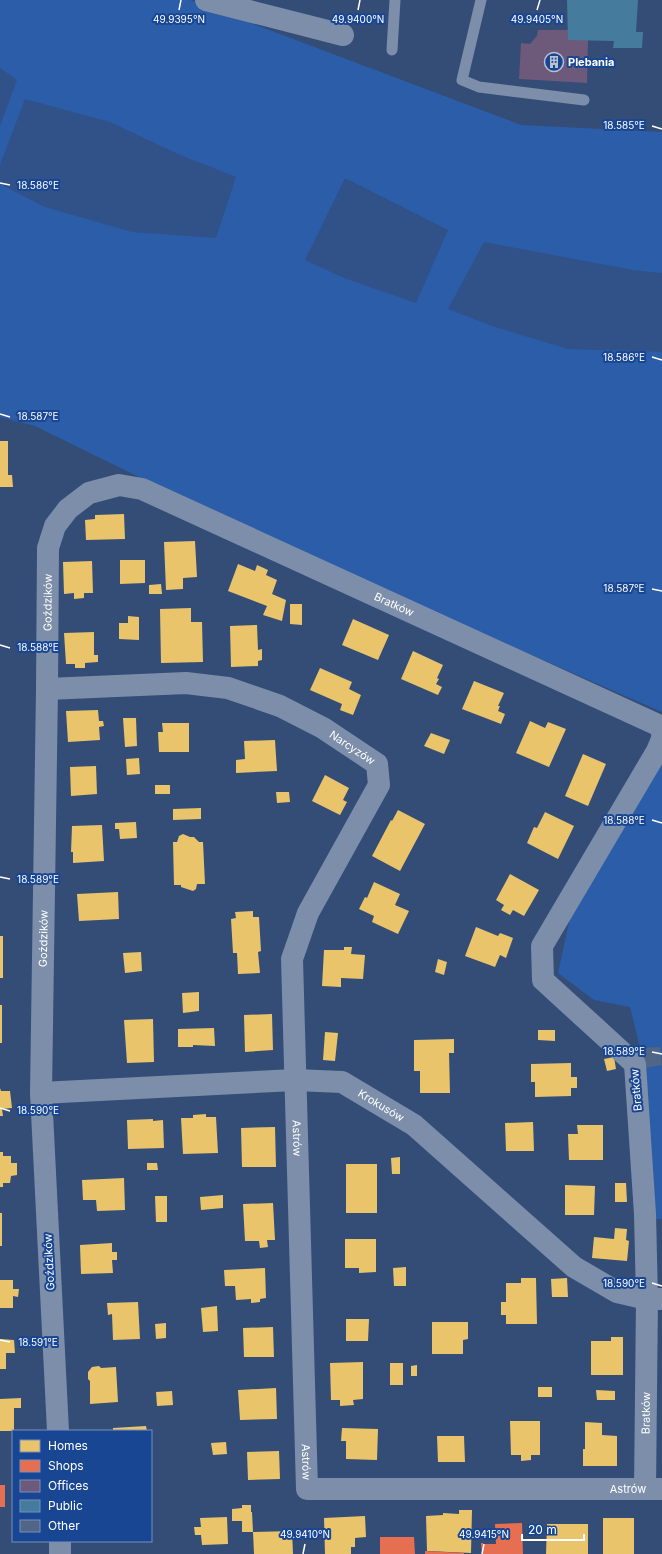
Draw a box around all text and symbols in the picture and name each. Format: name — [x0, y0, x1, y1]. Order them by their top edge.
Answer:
text: 49.9395°N — [153, 13, 205, 25]
text: 49.9400°N — [332, 13, 384, 25]
text: 49.9405°N — [511, 13, 563, 25]
building icon: Plebania — [543, 51, 565, 73]
place label: Plebania — [568, 55, 614, 69]
text: 18.585°E — [603, 119, 645, 131]
text: 18.586°E — [17, 179, 59, 191]
text: 18.586°E — [603, 351, 645, 363]
text: 18.587°E — [17, 410, 59, 422]
street label: Goździków — [40, 574, 55, 631]
text: 18.587°E — [603, 582, 645, 594]
street label: Bratków — [372, 589, 416, 620]
text: 18.588°E — [17, 641, 59, 653]
street label: Narcyzów — [327, 727, 378, 768]
text: 18.588°E — [603, 814, 645, 826]
text: 18.589°E — [17, 873, 59, 885]
street label: Goździków — [36, 910, 51, 967]
text: 18.589°E — [603, 1045, 645, 1057]
street label: Bratków — [627, 1068, 645, 1112]
street label: Krokusów — [355, 1086, 407, 1125]
text: 18.590°E — [17, 1104, 59, 1116]
street label: Astrów — [290, 1120, 305, 1156]
street label: Goździków — [41, 1233, 57, 1291]
text: 18.590°E — [603, 1277, 645, 1289]
text: 18.591°E — [18, 1336, 58, 1348]
street label: Bratków — [639, 1392, 653, 1434]
legend — [12, 1430, 152, 1542]
text: Homes — [48, 1438, 88, 1453]
street label: Astrów — [299, 1444, 314, 1480]
text: Shops — [48, 1458, 84, 1473]
text: Offices — [48, 1478, 89, 1493]
street label: Astrów — [610, 1482, 646, 1496]
text: Public — [48, 1498, 83, 1513]
scale bar — [522, 1516, 584, 1542]
text: Other — [48, 1518, 80, 1533]
text: 20 m — [528, 1522, 557, 1537]
text: 49.9410°N — [280, 1528, 330, 1540]
text: 49.9415°N — [459, 1528, 509, 1540]

